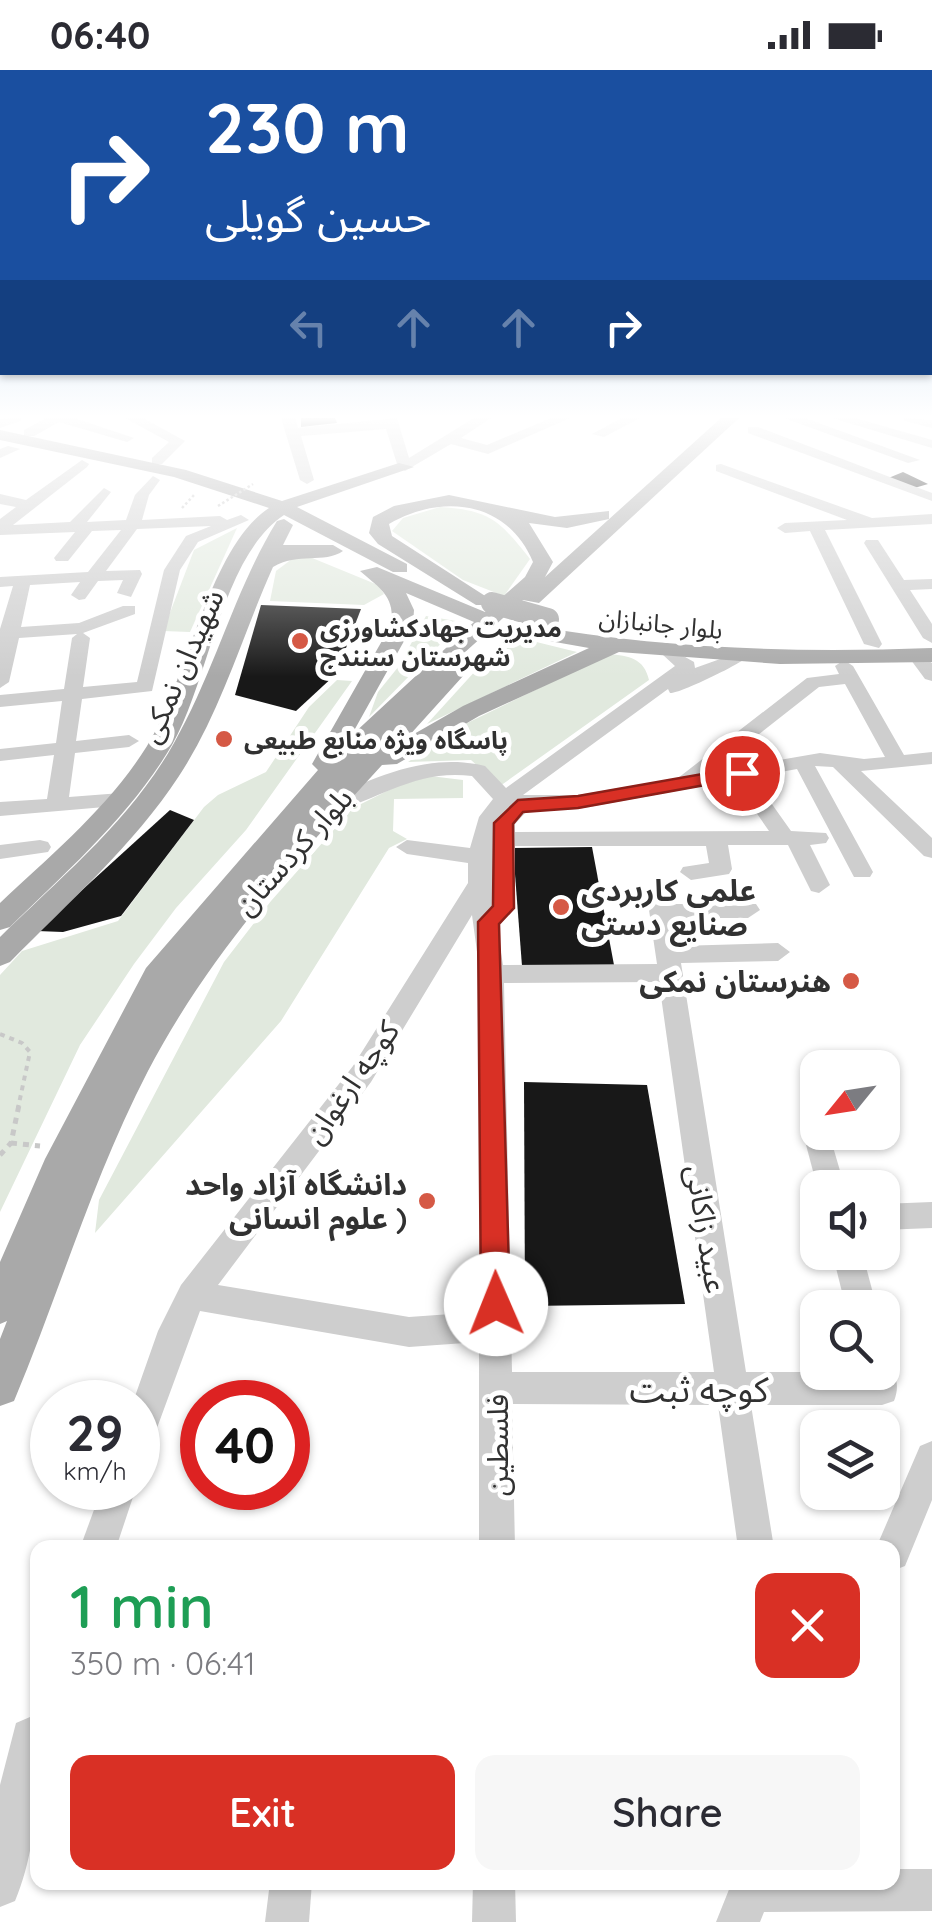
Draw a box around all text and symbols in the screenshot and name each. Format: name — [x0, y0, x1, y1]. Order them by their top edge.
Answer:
text: 06:40 — [50, 11, 150, 59]
text: 230 m — [205, 83, 410, 171]
icon: right — [40, 110, 170, 240]
text: حسین گویلی — [205, 187, 432, 243]
icon: left — [281, 300, 336, 355]
icon: ahead — [386, 300, 441, 355]
icon: ahead — [491, 300, 546, 355]
icon: right — [596, 300, 651, 355]
street label: شهیدان نمکی — [130, 583, 232, 749]
street label: بلوار جانبازان — [598, 601, 724, 645]
place label: مدیریت جهادکشاورزی شهرستان سنندج — [320, 612, 562, 676]
marker: مدیریت جهادکشاورزی شهرستان سنندج — [289, 630, 311, 652]
place label: پاسگاه ویژه منابع طبیعی — [244, 724, 508, 759]
marker: پاسگاه ویژه منابع طبیعی — [213, 728, 235, 750]
pin — [700, 731, 785, 816]
icon: arrive — [715, 746, 770, 801]
street label: بلوار کردستان — [226, 779, 360, 923]
place label: علمی کاربردی صنایع دستی — [581, 871, 756, 947]
marker: علمی کاربردی صنایع دستی — [550, 896, 572, 918]
place label: هنرستان نمکی — [639, 962, 831, 1000]
marker: هنرستان نمکی — [840, 970, 862, 992]
street label: کوچه ارغوان — [295, 1013, 408, 1151]
north arrow — [800, 1050, 900, 1150]
map controls — [800, 1050, 900, 1510]
street label: عبید زاکانی — [678, 1162, 736, 1296]
place label: دانشگاه آزاد واحد علوم انسانی ) — [185, 1165, 407, 1242]
button: sound — [800, 1170, 900, 1270]
marker: دانشگاه آزاد واحد علوم انسانی ) — [416, 1190, 438, 1212]
position arrow — [444, 1252, 548, 1356]
button: search — [800, 1290, 900, 1390]
street label: کوچه ثبت — [630, 1367, 769, 1412]
speed limit sign: 40 — [180, 1380, 310, 1510]
street label: فلسطین — [478, 1394, 516, 1496]
text: 29 — [67, 1401, 123, 1464]
button: layers — [800, 1410, 900, 1510]
text: km/h — [63, 1455, 127, 1486]
text: 1 min — [70, 1568, 214, 1643]
button: close — [755, 1573, 860, 1678]
text: 350 m · 06:41 — [70, 1643, 256, 1683]
button: Exit — [70, 1755, 455, 1870]
button: Share — [475, 1755, 860, 1870]

